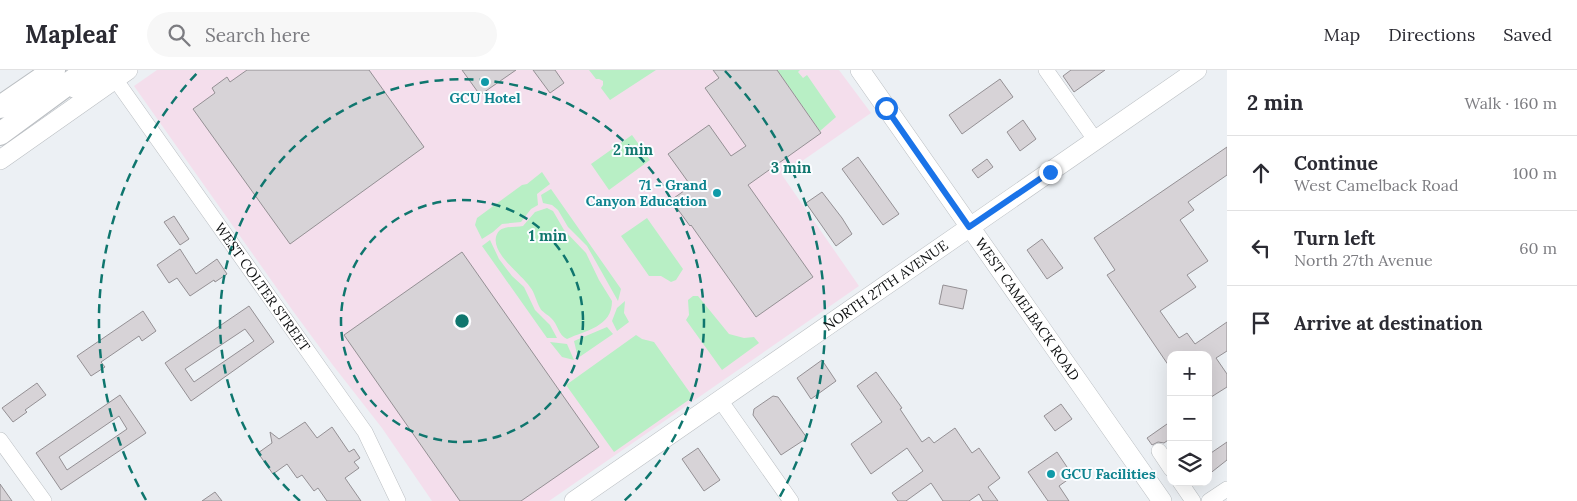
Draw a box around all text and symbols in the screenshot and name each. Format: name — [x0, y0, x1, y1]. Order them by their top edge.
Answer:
search box — [147, 12, 497, 57]
text: Mapleaf — [25, 19, 117, 50]
icon: search — [165, 21, 193, 49]
text: Search here — [205, 23, 310, 47]
text: Map — [1324, 23, 1360, 46]
text: Directions — [1388, 23, 1475, 46]
text: Saved — [1503, 23, 1552, 46]
marker: GCU Hotel — [479, 76, 491, 88]
place label: GCU Hotel — [449, 89, 521, 107]
text: 2 min — [1247, 89, 1303, 116]
text: Walk · 160 m — [1465, 93, 1557, 113]
route start — [875, 97, 898, 120]
text: 2 min — [613, 140, 654, 159]
text: Continue — [1294, 151, 1378, 175]
text: 3 min — [771, 158, 812, 177]
icon: ahead — [1247, 159, 1275, 187]
route end — [1039, 161, 1062, 184]
text: 100 m — [1513, 163, 1557, 183]
text: West Camelback Road — [1294, 175, 1459, 195]
place label: 71 - Grand Canyon Education — [586, 176, 707, 210]
marker: 71 - Grand Canyon Education — [711, 187, 723, 199]
street label: WEST COLTER STREET — [211, 219, 314, 355]
text: 1 min — [529, 226, 568, 245]
text: Turn left — [1294, 226, 1375, 250]
street label: WEST CAMELBACK ROAD — [971, 234, 1084, 384]
icon: left — [1247, 234, 1275, 262]
street label: NORTH 27TH AVENUE — [820, 236, 952, 335]
text: 60 m — [1519, 238, 1557, 258]
text: North 27th Avenue — [1294, 250, 1433, 270]
icon: arrive — [1247, 309, 1275, 337]
text: Arrive at destination — [1294, 311, 1483, 335]
centre of rings — [453, 312, 471, 330]
map controls — [1167, 351, 1212, 486]
button: + — [1167, 351, 1212, 396]
button: − — [1167, 396, 1212, 441]
button: layers — [1167, 441, 1212, 486]
place label: GCU Facilities — [1061, 465, 1156, 483]
marker: GCU Facilities — [1045, 468, 1057, 480]

